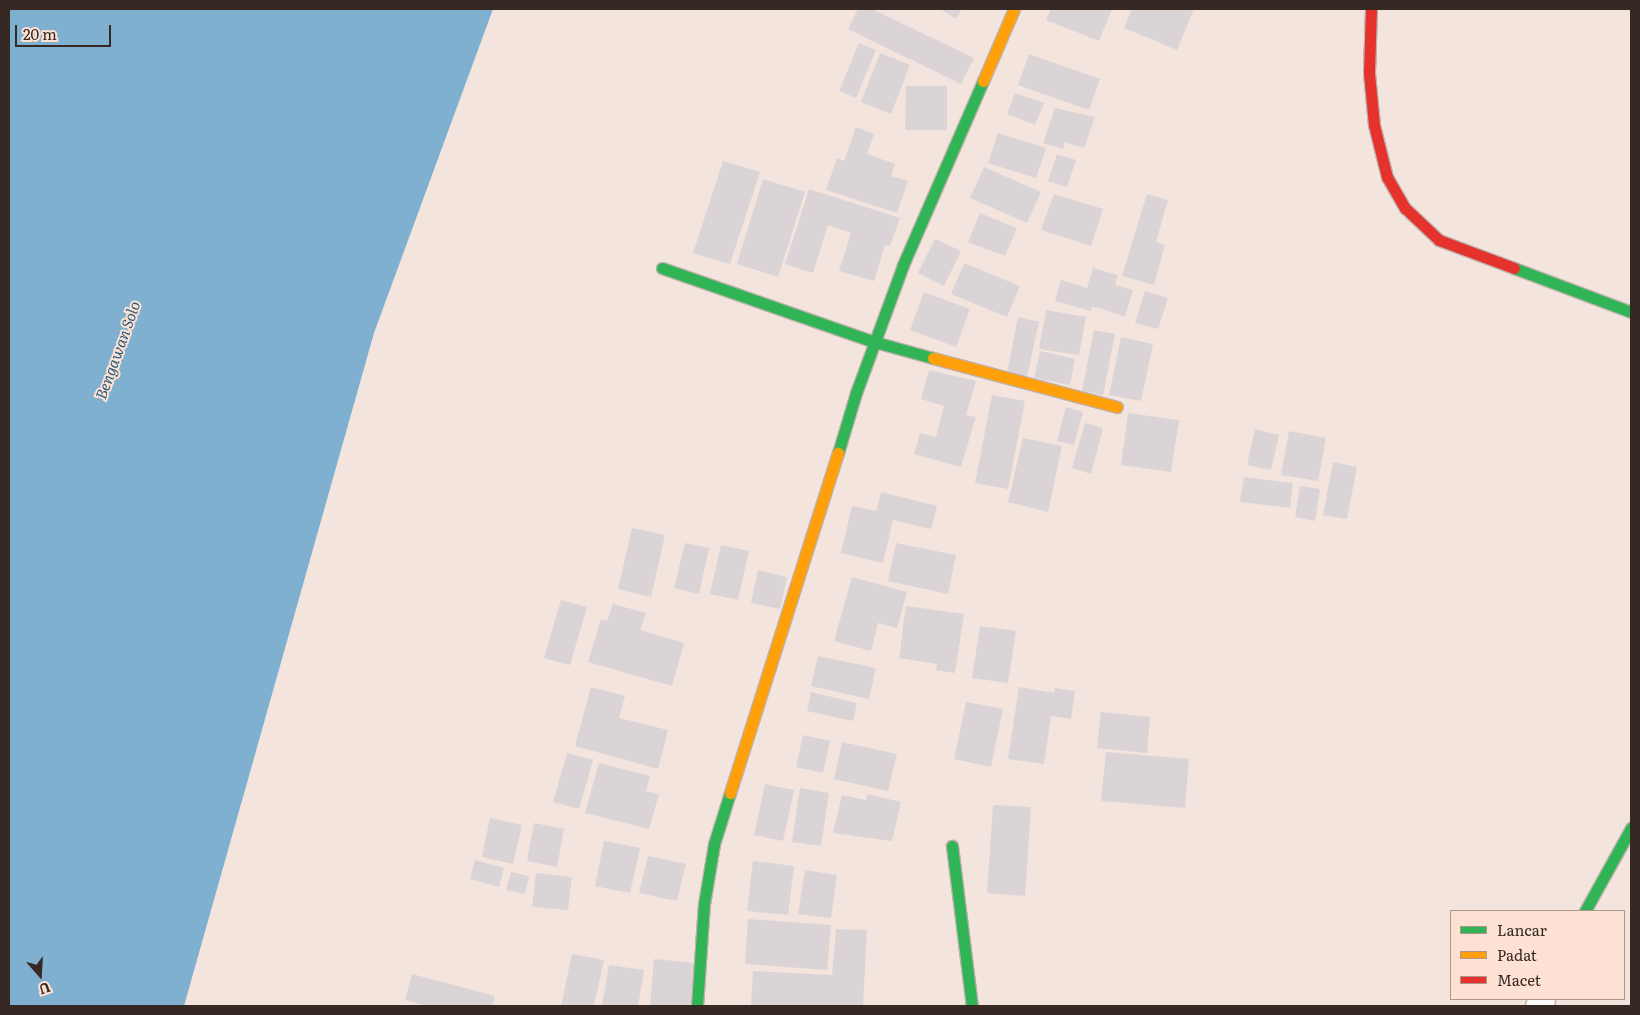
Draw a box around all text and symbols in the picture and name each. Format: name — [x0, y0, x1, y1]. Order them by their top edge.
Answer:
scale bar — [18, 15, 114, 47]
text: 20 m — [23, 22, 57, 45]
water label: Bengawan Solo — [91, 298, 143, 402]
legend — [1450, 910, 1625, 1000]
text: Lancar — [1497, 918, 1547, 941]
text: Padat — [1497, 943, 1537, 966]
north arrow — [15, 950, 65, 1000]
text: Macet — [1497, 968, 1541, 991]
text: U — [36, 978, 53, 1000]

